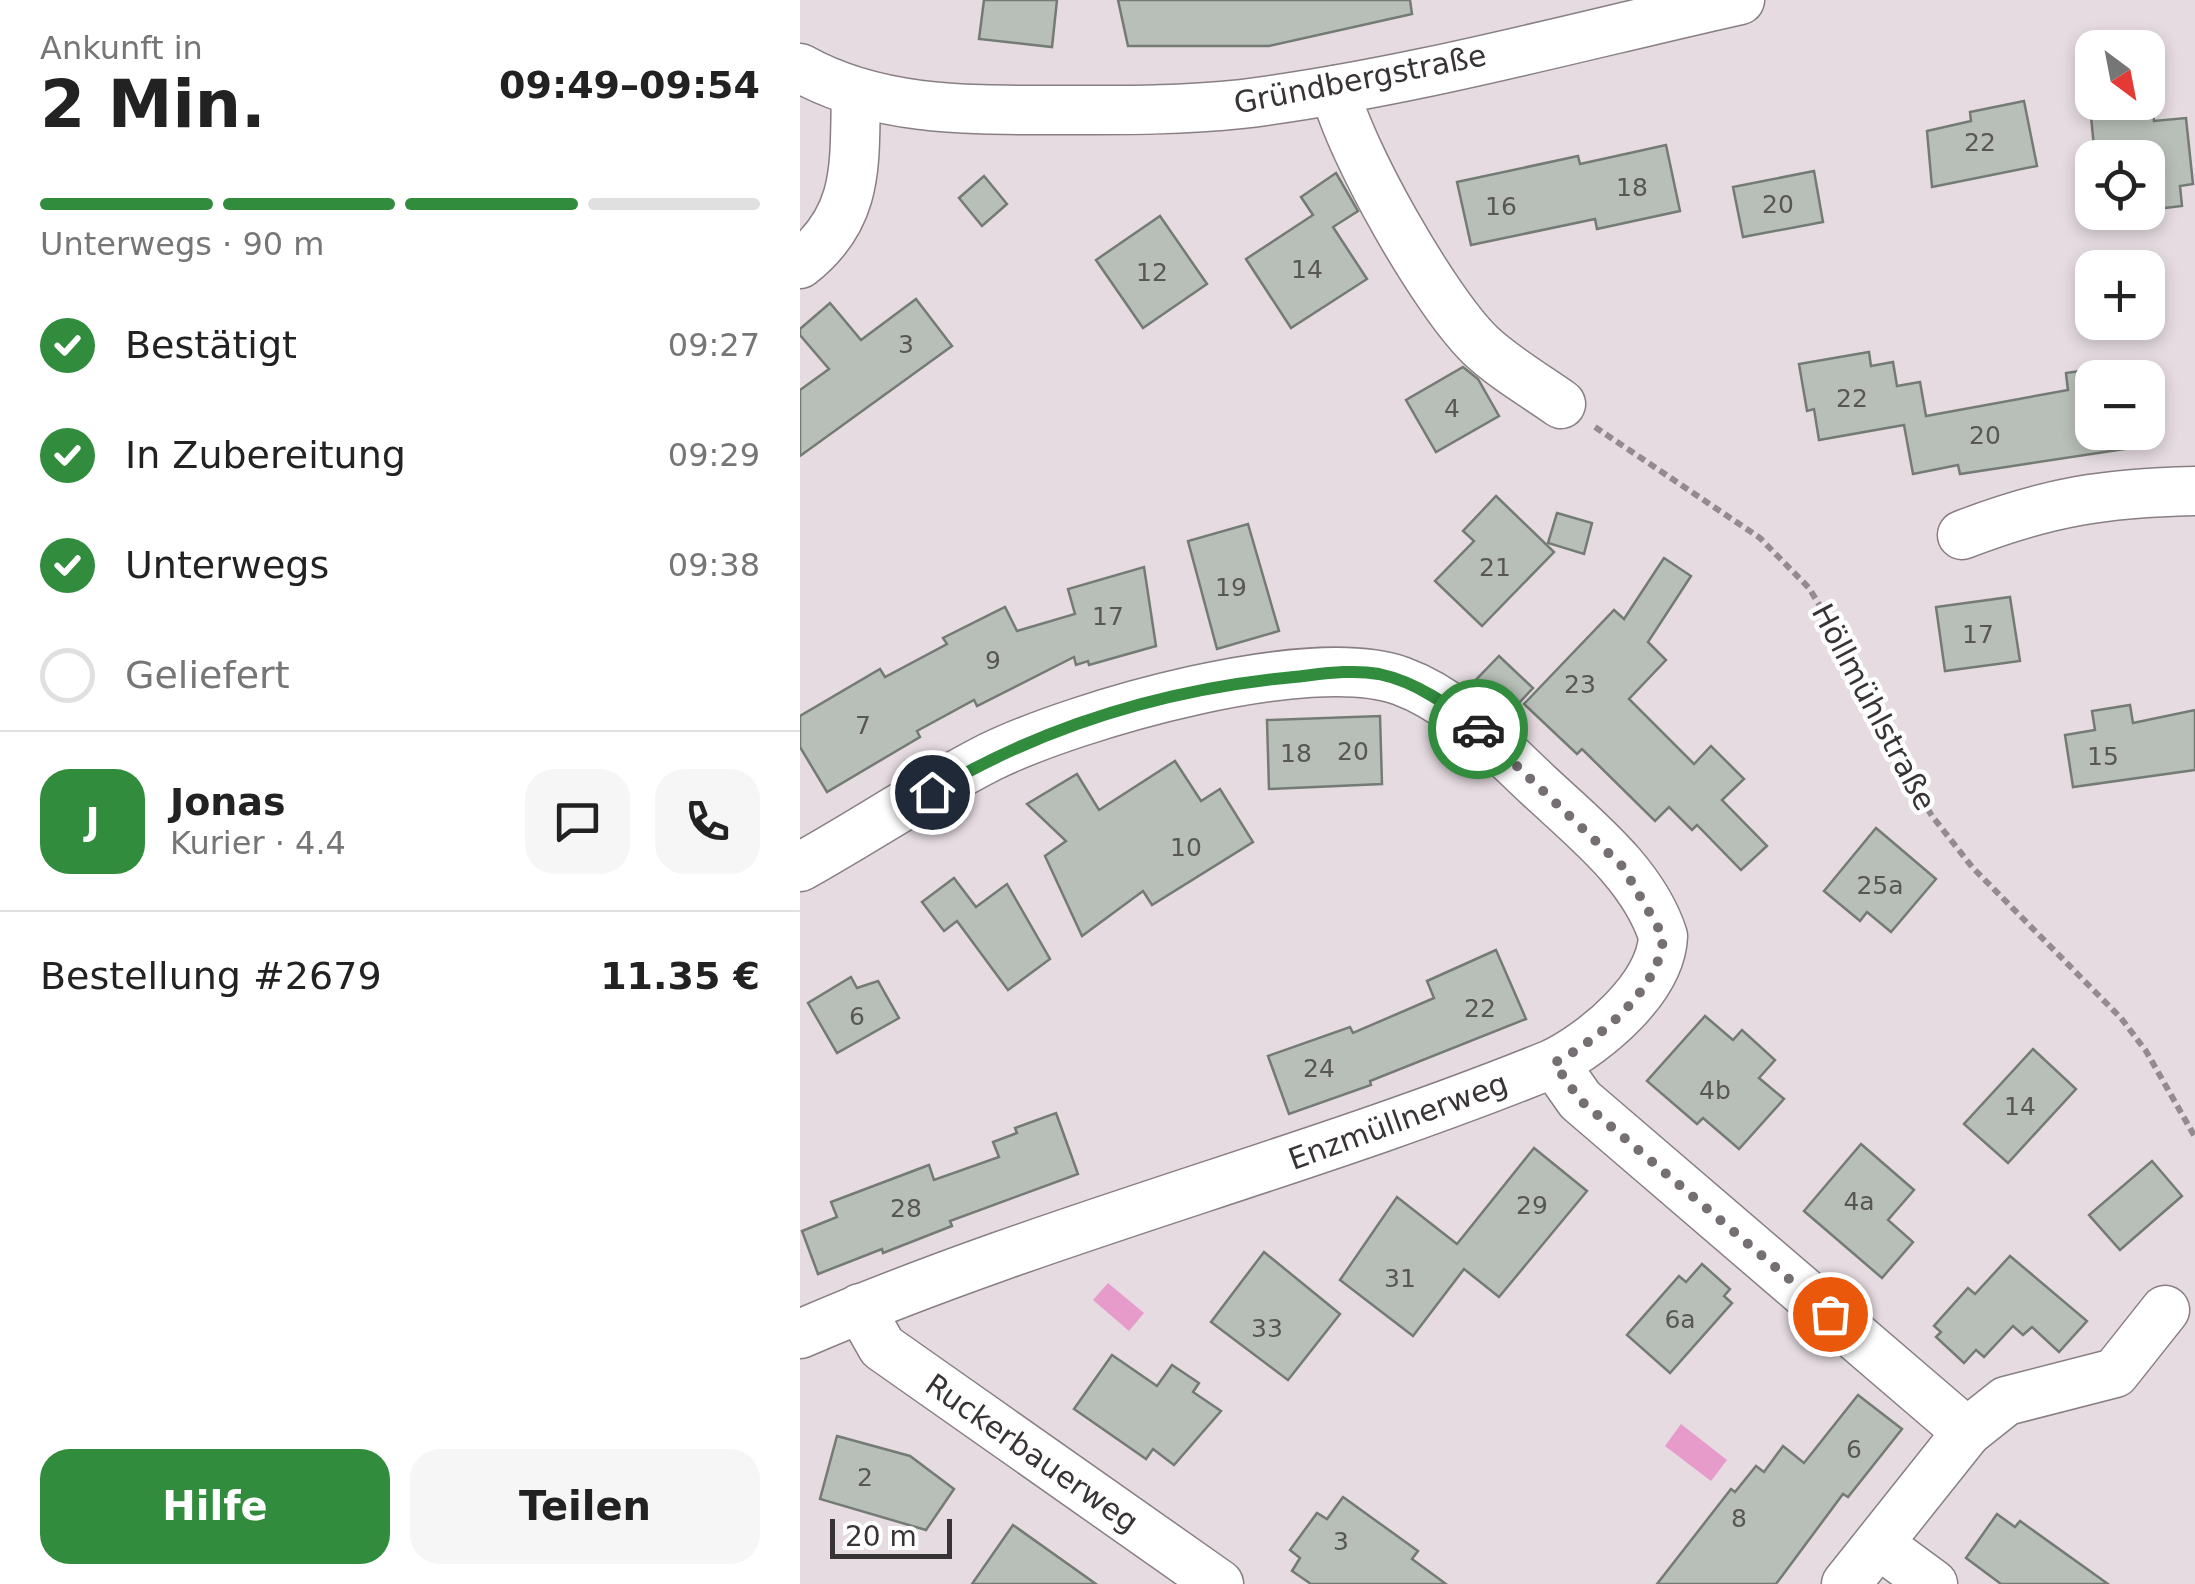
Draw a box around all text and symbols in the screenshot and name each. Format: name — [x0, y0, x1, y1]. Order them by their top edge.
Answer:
text: Ankunft in — [40, 29, 203, 67]
north arrow — [2075, 30, 2165, 120]
map controls — [2075, 30, 2165, 450]
street label: Gründbergstraße — [1231, 37, 1489, 121]
text: 09:49–09:54 — [499, 63, 760, 107]
text: 2 Min. — [40, 67, 266, 142]
house number: 22 — [1964, 128, 1996, 157]
button: locate — [2075, 140, 2165, 230]
house number: 18 — [1616, 173, 1648, 202]
house number: 20 — [1762, 190, 1794, 219]
house number: 16 — [1485, 192, 1517, 221]
text: Unterwegs · 90 m — [40, 225, 325, 263]
button: + — [2075, 250, 2165, 340]
house number: 14 — [1291, 255, 1323, 284]
house number: 12 — [1136, 258, 1168, 287]
icon: check — [40, 318, 95, 373]
text: Bestätigt — [125, 323, 297, 367]
text: 09:27 — [668, 326, 760, 364]
house number: 3 — [898, 330, 914, 359]
button: − — [2075, 360, 2165, 450]
house number: 22 — [1836, 384, 1868, 413]
house number: 4 — [1444, 394, 1460, 423]
house number: 20 — [1969, 421, 2001, 450]
icon: check — [40, 428, 95, 483]
text: In Zubereitung — [125, 433, 406, 477]
text: 09:29 — [668, 436, 760, 474]
icon: check — [40, 538, 95, 593]
text: Unterwegs — [125, 543, 329, 587]
text: 09:38 — [668, 546, 760, 584]
house number: 21 — [1479, 553, 1511, 582]
house number: 19 — [1215, 573, 1247, 602]
street label: Höllmühlstraße — [1805, 598, 1943, 816]
house number: 17 — [1092, 602, 1124, 631]
house number: 17 — [1962, 620, 1994, 649]
house number: 9 — [985, 646, 1001, 675]
text: Geliefert — [125, 653, 290, 697]
house number: 23 — [1564, 670, 1596, 699]
courier — [1428, 679, 1528, 779]
icon: car — [1451, 702, 1506, 757]
house number: 7 — [855, 711, 871, 740]
house number: 20 — [1337, 737, 1369, 766]
house number: 18 — [1280, 739, 1312, 768]
house number: 15 — [2087, 742, 2119, 771]
pin — [890, 750, 975, 835]
icon: home — [905, 765, 960, 820]
button: chat — [525, 769, 630, 874]
button: phone — [655, 769, 760, 874]
text: Jonas — [170, 780, 286, 824]
text: J — [85, 799, 100, 843]
text: Kurier · 4.4 — [170, 824, 346, 862]
house number: 10 — [1170, 833, 1202, 862]
house number: 25a — [1856, 871, 1904, 900]
text: Bestellung #2679 — [40, 954, 382, 998]
text: 11.35 € — [600, 954, 760, 998]
house number: 22 — [1464, 994, 1496, 1023]
house number: 6 — [849, 1002, 865, 1031]
house number: 24 — [1303, 1054, 1335, 1083]
street label: Enzmüllnerweg — [1284, 1065, 1512, 1177]
house number: 4b — [1699, 1076, 1731, 1105]
house number: 14 — [2004, 1092, 2036, 1121]
house number: 4a — [1843, 1187, 1875, 1216]
house number: 29 — [1516, 1191, 1548, 1220]
house number: 28 — [890, 1194, 922, 1223]
house number: 31 — [1384, 1264, 1416, 1293]
pin — [1788, 1272, 1873, 1357]
icon: bag — [1803, 1287, 1858, 1342]
house number: 6a — [1664, 1305, 1696, 1334]
house number: 33 — [1251, 1314, 1283, 1343]
street label: Ruckerbauerweg — [919, 1367, 1145, 1539]
house number: 6 — [1846, 1435, 1862, 1464]
button: Hilfe — [40, 1449, 390, 1564]
button: Teilen — [410, 1449, 760, 1564]
house number: 2 — [857, 1463, 873, 1492]
house number: 8 — [1731, 1504, 1747, 1533]
scale bar — [830, 1514, 952, 1558]
text: 20 m — [845, 1520, 917, 1553]
house number: 3 — [1333, 1527, 1349, 1556]

